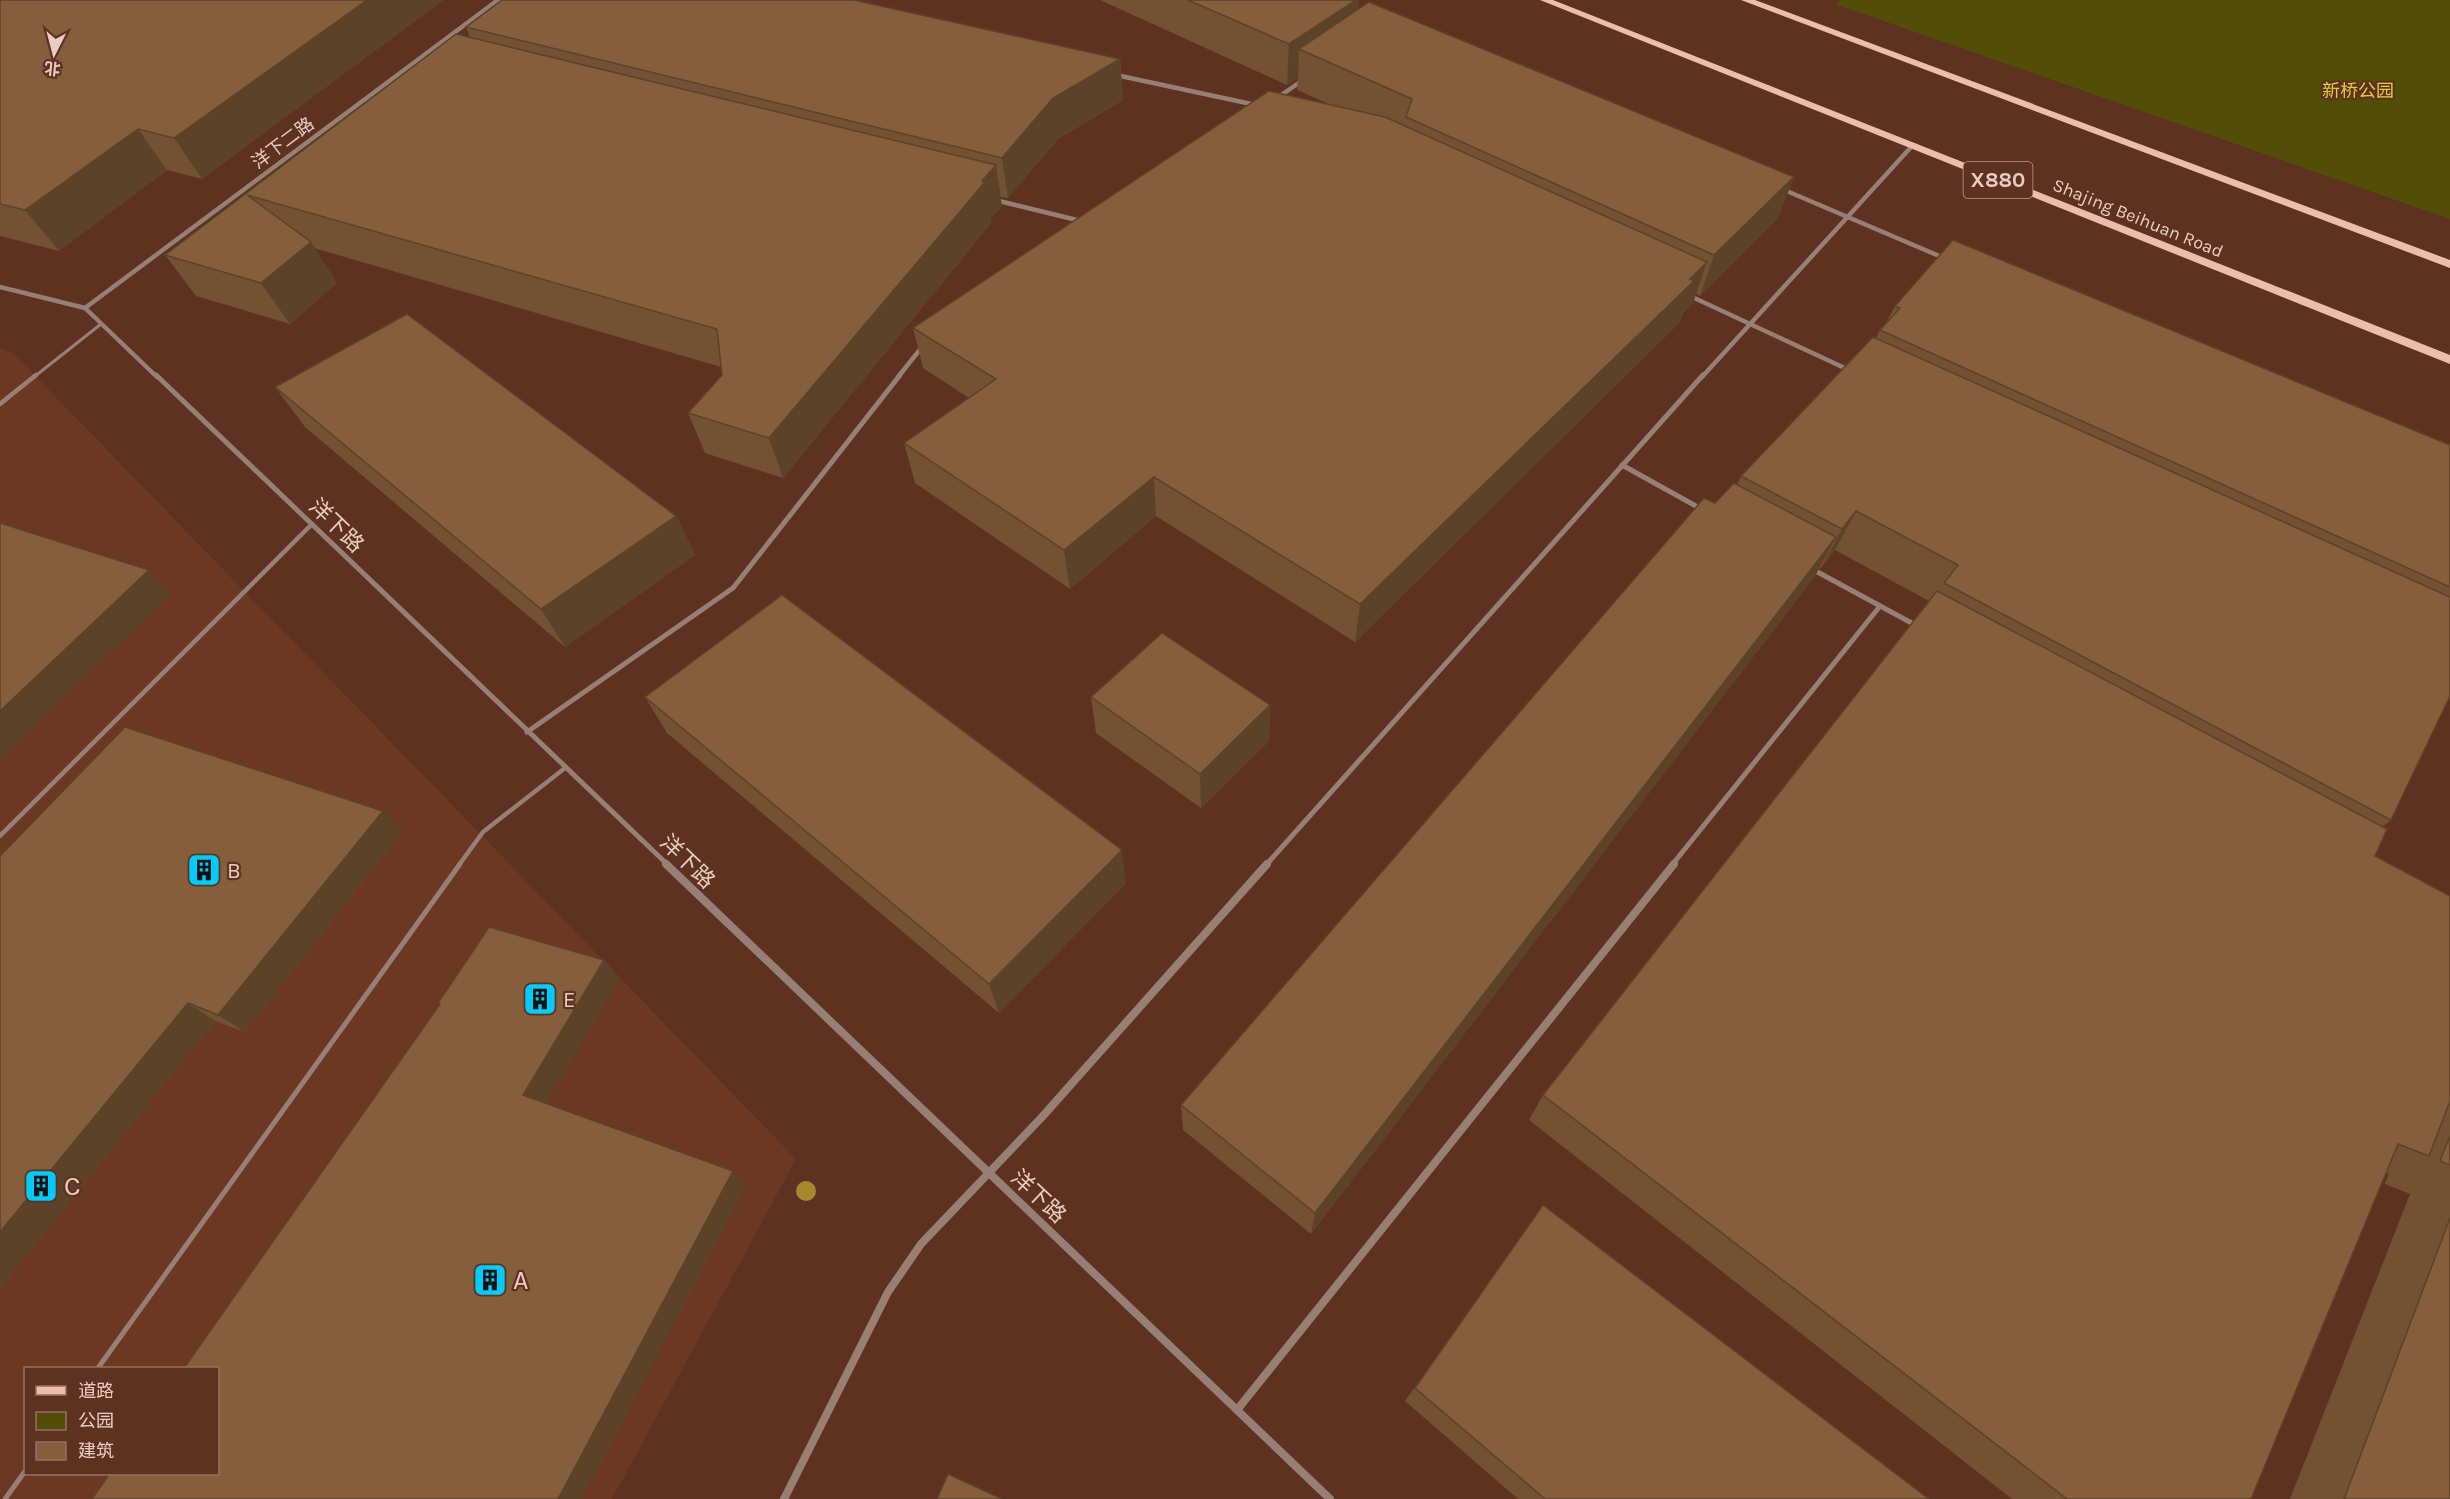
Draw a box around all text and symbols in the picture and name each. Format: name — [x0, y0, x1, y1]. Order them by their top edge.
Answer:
north arrow — [24, 24, 84, 84]
text: 北 — [44, 58, 61, 79]
park label: 新桥公园 — [2322, 80, 2394, 102]
street label: 洋下二路 — [248, 113, 318, 173]
road number: X880 — [1964, 162, 2032, 198]
street label: Shajing Beihuan Road — [2050, 174, 2226, 262]
street label: 洋下路 — [304, 493, 369, 558]
street label: 洋下路 — [655, 829, 720, 894]
building icon: B — [186, 852, 222, 888]
place label: B — [227, 858, 241, 884]
building icon: E — [522, 981, 558, 1017]
place label: E — [563, 987, 575, 1013]
street label: 洋下路 — [1005, 1165, 1071, 1229]
building icon: C — [23, 1168, 59, 1204]
place label: C — [64, 1170, 81, 1202]
building icon: A — [472, 1262, 508, 1298]
place label: A — [513, 1264, 529, 1296]
legend — [24, 1367, 219, 1475]
text: 道路 — [78, 1380, 114, 1402]
text: 公园 — [78, 1410, 114, 1432]
text: 建筑 — [78, 1440, 114, 1462]

